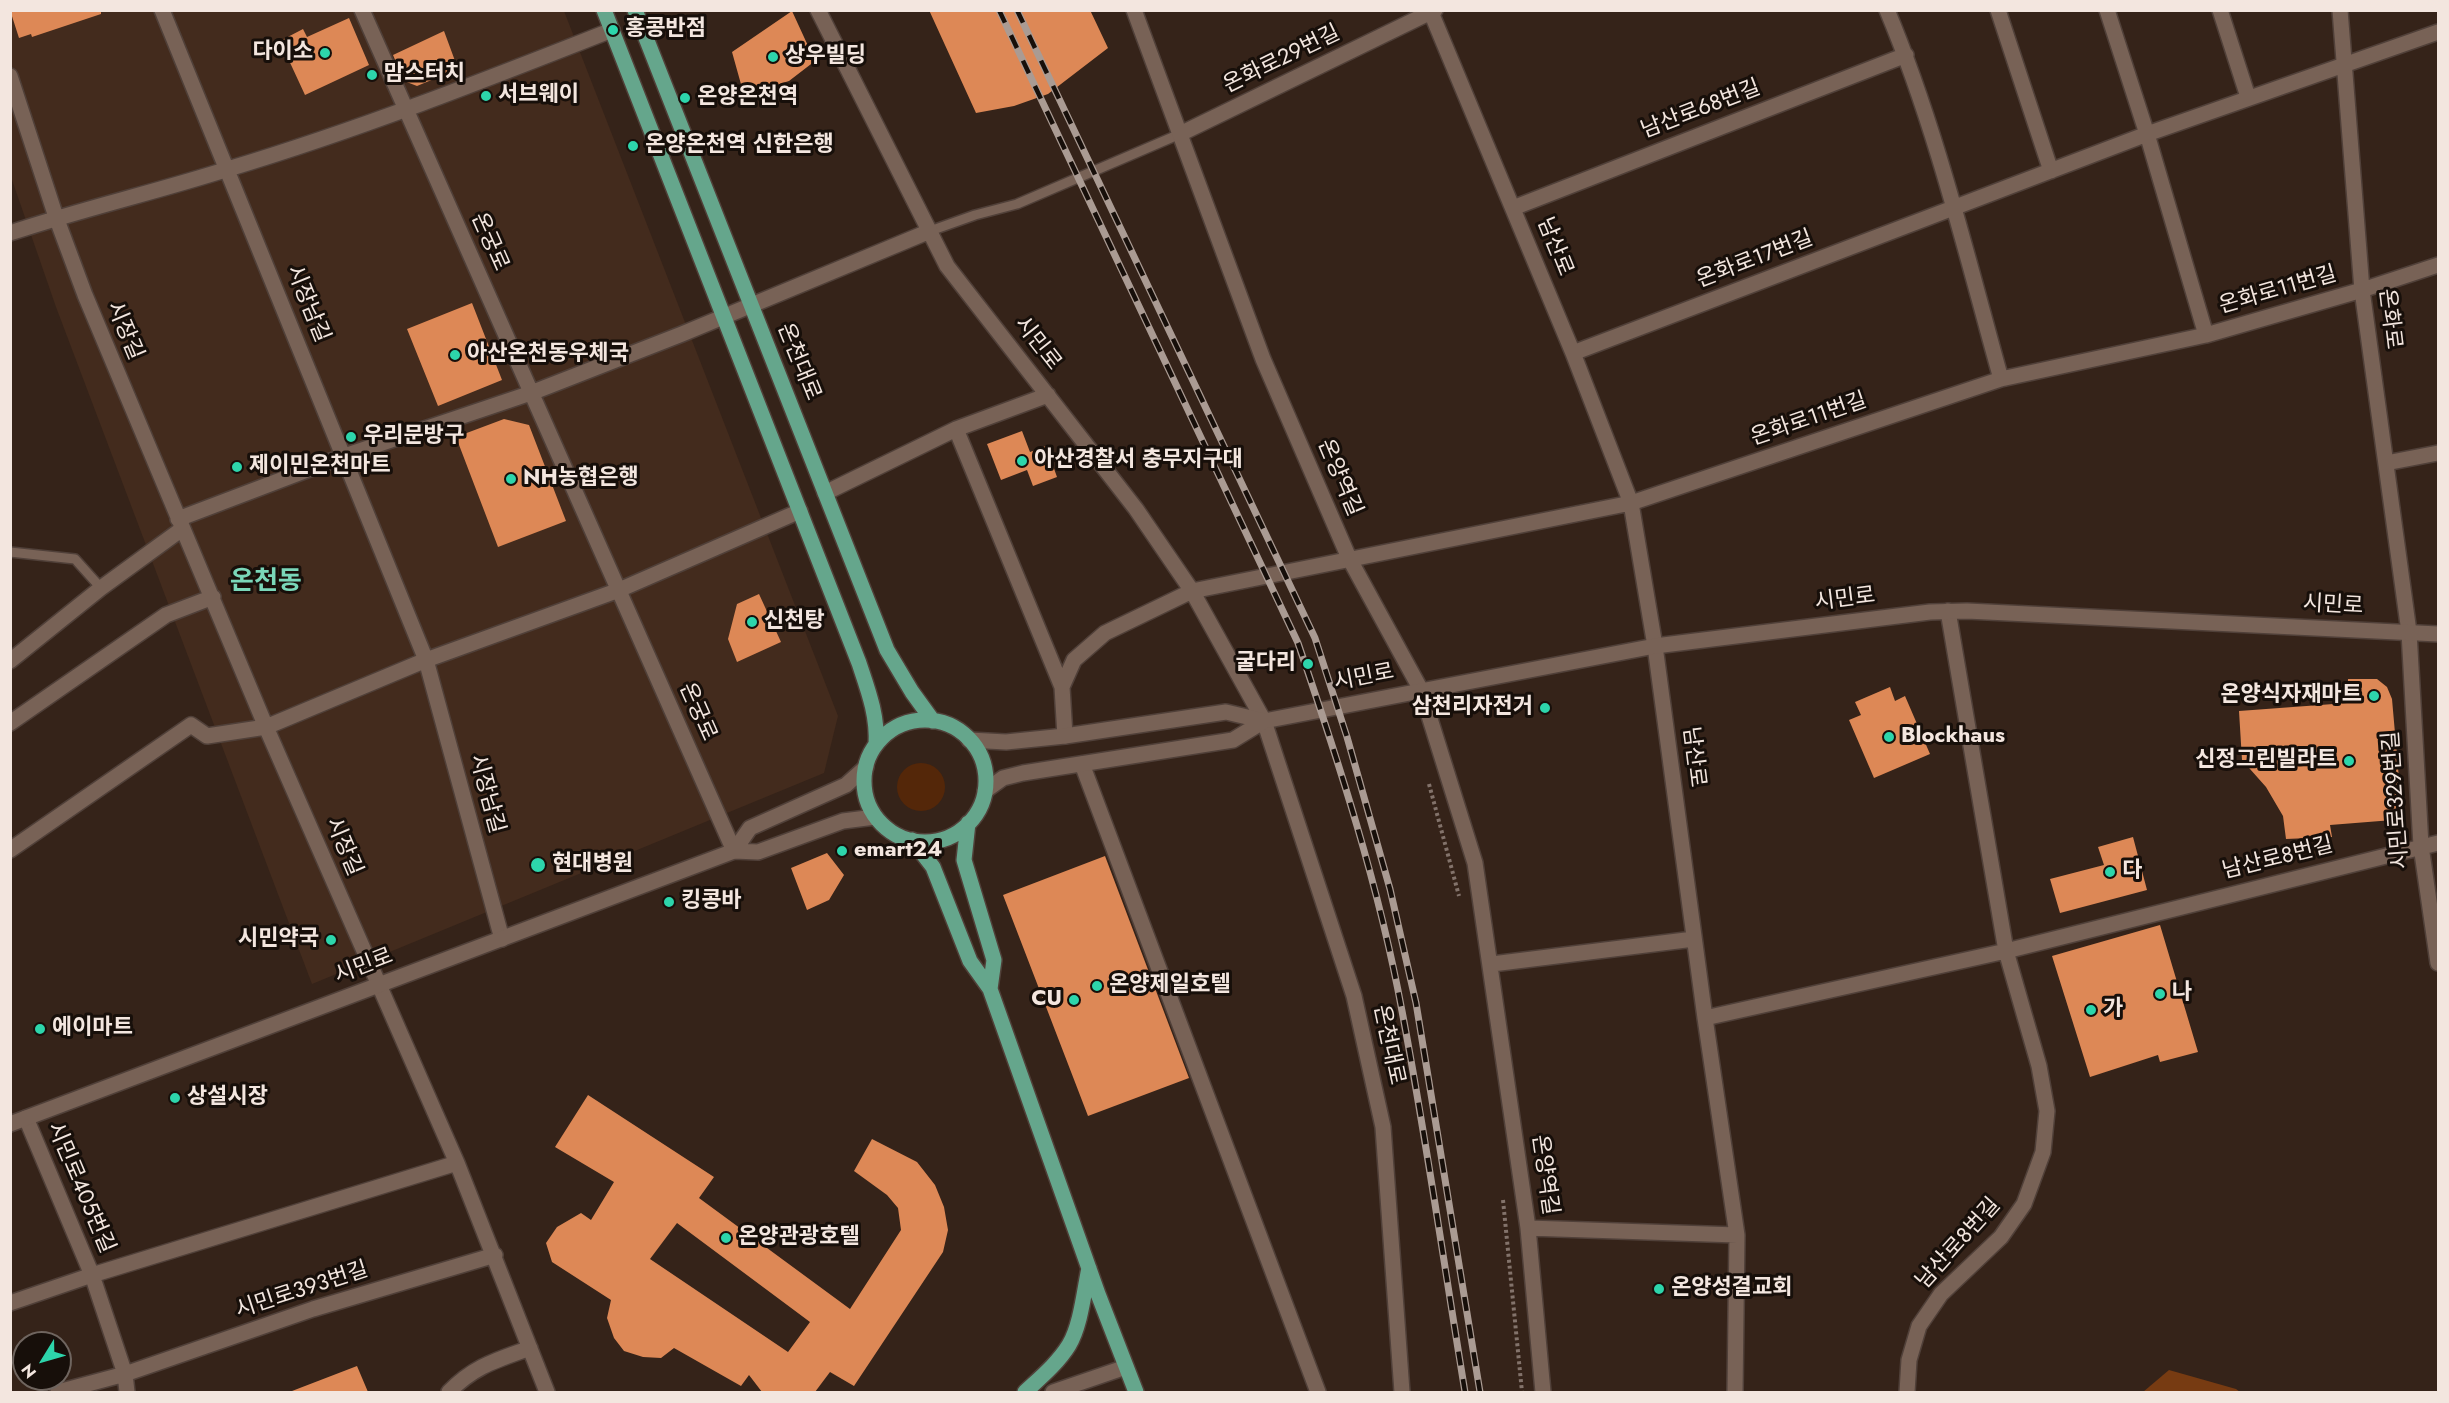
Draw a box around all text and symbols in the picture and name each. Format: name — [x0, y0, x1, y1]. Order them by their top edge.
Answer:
place label: 홍콩반점 — [625, 17, 706, 43]
street label: 온화로29번길 — [1219, 20, 1345, 100]
marker: 홍콩반점 — [606, 23, 620, 37]
place label: 다이소 — [252, 40, 313, 66]
place label: 상우빌딩 — [785, 44, 866, 70]
marker: 다이소 — [318, 46, 332, 60]
marker: 상우빌딩 — [766, 50, 780, 64]
place label: 맘스터치 — [384, 62, 465, 88]
marker: 맘스터치 — [365, 68, 379, 82]
street label: 남산로68번길 — [1638, 75, 1764, 145]
place label: 서브웨이 — [498, 83, 579, 109]
place label: 온양온천역 — [697, 85, 798, 111]
marker: 서브웨이 — [479, 89, 493, 103]
marker: 온양온천역 — [678, 91, 692, 105]
place label: 온양온천역 신한은행 — [645, 133, 834, 159]
marker: 온양온천역 신한은행 — [626, 139, 640, 153]
street label: 온궁로 — [465, 209, 513, 275]
street label: 남산로 — [1530, 214, 1578, 280]
street label: 온화로17번길 — [1693, 226, 1817, 294]
street label: 시장남길 — [280, 262, 334, 346]
street label: 온화로11번길 — [2216, 262, 2340, 320]
street label: 온화로 — [2372, 287, 2406, 351]
street label: 시장길 — [100, 298, 148, 364]
street label: 시민로 — [1008, 312, 1066, 376]
street label: 온천대로 — [771, 320, 825, 404]
place label: 아산온천동우체국 — [467, 342, 629, 368]
marker: 아산온천동우체국 — [448, 348, 462, 362]
street label: 온화로11번길 — [1747, 388, 1871, 452]
place label: 우리문방구 — [363, 424, 464, 450]
marker: 우리문방구 — [344, 430, 358, 444]
street label: 온양역길 — [1311, 436, 1367, 520]
place label: 아산경찰서 충무지구대 — [1034, 448, 1243, 474]
place label: 제이민온천마트 — [249, 454, 391, 480]
marker: 아산경찰서 충무지구대 — [1015, 454, 1029, 468]
marker: 제이민온천마트 — [230, 460, 244, 474]
place label: NH농협은행 — [523, 466, 639, 492]
marker: NH농협은행 — [504, 472, 518, 486]
district label: 온천동 — [230, 567, 302, 599]
street label: 시민로 — [1813, 583, 1877, 617]
street label: 시민로 — [2302, 591, 2364, 621]
place label: 신천탕 — [764, 609, 825, 635]
marker: 신천탕 — [745, 615, 759, 629]
place label: 굴다리 — [1235, 651, 1296, 677]
marker: 굴다리 — [1301, 657, 1315, 671]
street label: 시민로 — [1332, 659, 1396, 697]
street label: 온궁로 — [673, 679, 721, 745]
place label: 온양식자재마트 — [2220, 683, 2362, 709]
marker: 온양식자재마트 — [2367, 689, 2381, 703]
place label: 삼천리자전거 — [1412, 695, 1533, 721]
marker: 삼천리자전거 — [1538, 701, 1552, 715]
place label: Blockhaus — [1901, 724, 2005, 750]
street label: 남산로 — [1676, 725, 1710, 789]
marker: Blockhaus — [1882, 730, 1896, 744]
street label: 시민로329번길 — [2379, 730, 2415, 870]
place label: 신정그린빌라트 — [2195, 748, 2337, 774]
street label: 시장남길 — [463, 751, 509, 837]
marker: 신정그린빌라트 — [2342, 754, 2356, 768]
street label: 시장길 — [319, 814, 367, 880]
street label: 남산로8번길 — [2220, 832, 2336, 886]
place label: emart24 — [854, 838, 942, 864]
marker: emart24 — [835, 844, 849, 858]
place label: 현대병원 — [552, 852, 633, 878]
marker: 현대병원 — [529, 856, 547, 874]
place label: 다 — [2122, 859, 2142, 885]
marker: 다 — [2103, 865, 2117, 879]
place label: 킹콩바 — [681, 889, 742, 915]
marker: 킹콩바 — [662, 895, 676, 909]
place label: 시민약국 — [238, 927, 319, 953]
marker: 시민약국 — [324, 933, 338, 947]
street label: 시민로 — [331, 944, 397, 990]
place label: 온양제일호텔 — [1109, 973, 1230, 999]
marker: 온양제일호텔 — [1090, 979, 1104, 993]
place label: 나 — [2172, 981, 2192, 1007]
place label: CU — [1031, 987, 1062, 1013]
marker: 나 — [2153, 987, 2167, 1001]
marker: CU — [1067, 993, 1081, 1007]
place label: 가 — [2103, 997, 2123, 1023]
street label: 온천대로 — [1367, 1003, 1409, 1087]
marker: 가 — [2084, 1003, 2098, 1017]
place label: 에이마트 — [52, 1016, 133, 1042]
marker: 에이마트 — [33, 1022, 47, 1036]
place label: 상설시장 — [187, 1085, 268, 1111]
marker: 상설시장 — [168, 1091, 182, 1105]
street label: 시민로405번길 — [41, 1119, 119, 1257]
street label: 온양역길 — [1525, 1133, 1563, 1217]
street label: 남산로8번길 — [1911, 1193, 2007, 1295]
place label: 온양관광호텔 — [738, 1225, 859, 1251]
marker: 온양관광호텔 — [719, 1231, 733, 1245]
street label: 시민로393번길 — [232, 1257, 372, 1325]
place label: 온양성결교회 — [1671, 1276, 1792, 1302]
marker: 온양성결교회 — [1652, 1282, 1666, 1296]
north arrow — [12, 1331, 72, 1391]
text: N — [16, 1359, 42, 1383]

